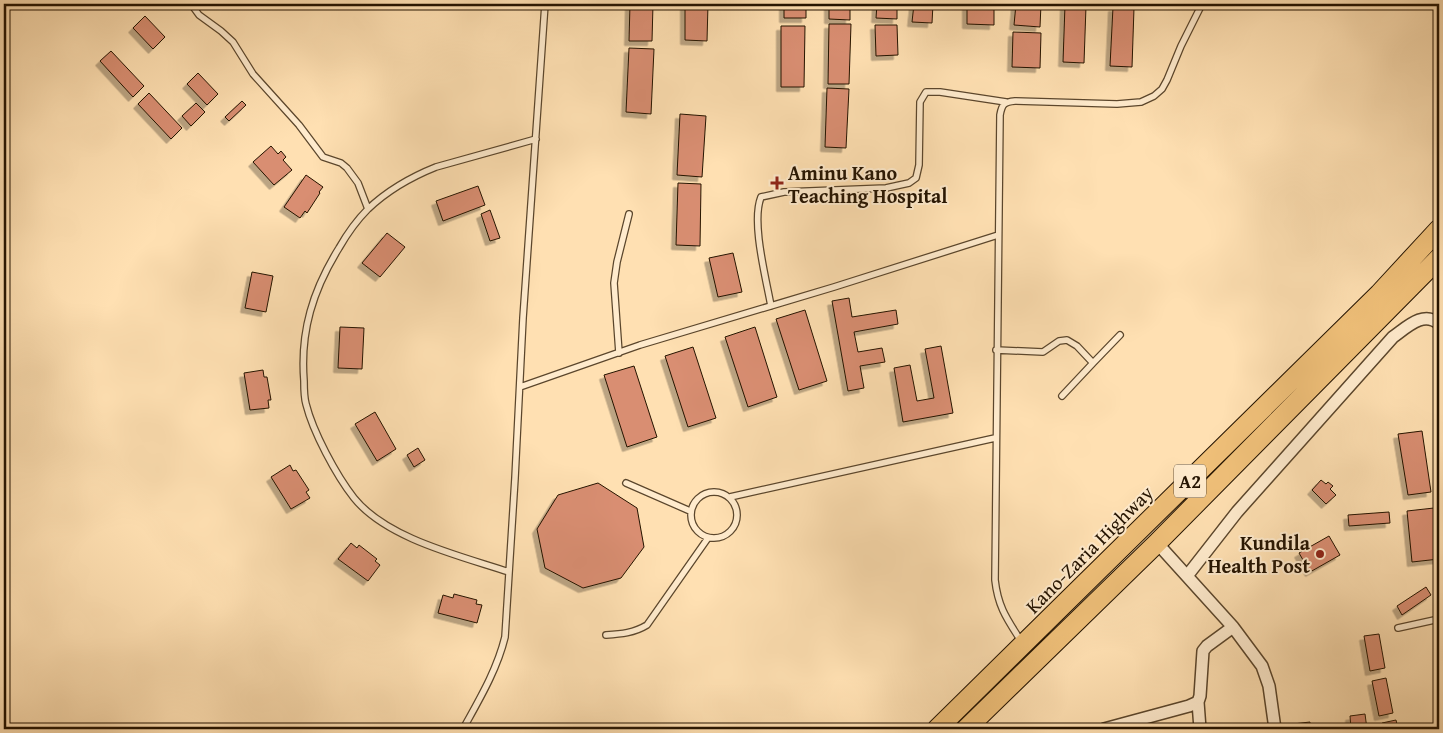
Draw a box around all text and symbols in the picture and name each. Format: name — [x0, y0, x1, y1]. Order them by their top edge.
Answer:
place label: Aminu Kano Teaching Hospital — [788, 158, 948, 210]
marker: Aminu Kano Teaching Hospital — [770, 176, 784, 190]
road number: A2 — [1174, 464, 1206, 498]
street label: Kano-Zaria Highway — [1018, 478, 1160, 620]
place label: Kundila Health Post — [1208, 528, 1311, 580]
marker: Kundila Health Post — [1314, 548, 1326, 560]

